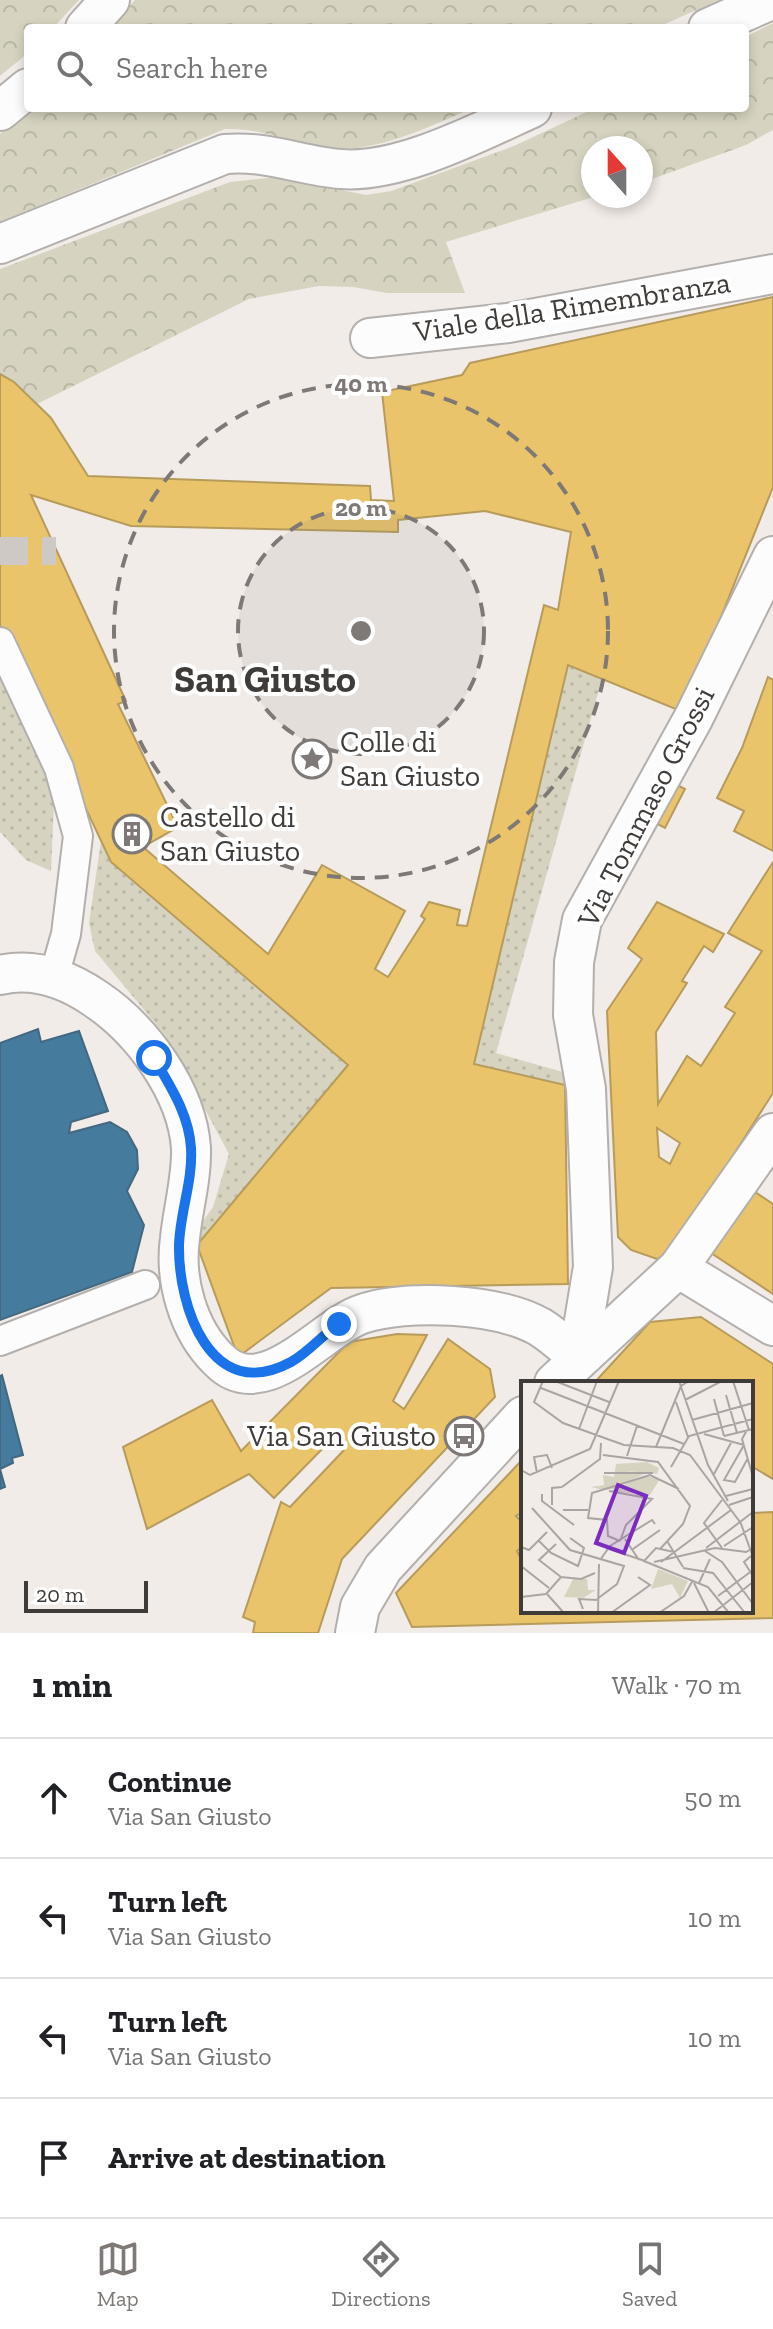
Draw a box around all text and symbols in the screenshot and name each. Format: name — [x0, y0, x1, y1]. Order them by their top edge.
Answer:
search box — [24, 24, 749, 112]
icon: search — [52, 46, 96, 90]
text: Search here — [116, 50, 268, 86]
north arrow — [581, 136, 653, 208]
street label: Viale della Rimembranza — [410, 264, 733, 350]
text: 40 m — [334, 369, 388, 398]
text: 20 m — [335, 493, 387, 522]
centre of rings — [347, 617, 375, 645]
district label: San Giusto — [174, 656, 356, 702]
street label: Via Tommaso Grossi — [569, 681, 722, 934]
place label: Colle di San Giusto — [340, 724, 480, 794]
place icon: Colle di San Giusto — [291, 738, 333, 780]
place label: Castello di San Giusto — [160, 799, 300, 869]
building icon: Castello di San Giusto — [111, 813, 153, 855]
route start — [136, 1040, 172, 1076]
route end — [321, 1306, 357, 1342]
inset map — [521, 1381, 753, 1613]
bus stop icon: Via San Giusto — [443, 1415, 485, 1457]
place label: Via San Giusto — [246, 1418, 436, 1454]
scale bar — [24, 1577, 148, 1613]
text: 20 m — [36, 1581, 84, 1608]
text: 1 min — [32, 1665, 112, 1706]
text: Walk · 70 m — [612, 1669, 741, 1701]
text: Continue — [108, 1764, 232, 1800]
icon: ahead — [32, 1776, 76, 1820]
text: 50 m — [684, 1782, 741, 1814]
text: Via San Giusto — [108, 1800, 272, 1832]
text: Turn left — [108, 1884, 227, 1920]
icon: left — [32, 1896, 76, 1940]
text: 10 m — [688, 1902, 741, 1934]
text: Via San Giusto — [108, 1920, 272, 1952]
text: Turn left — [108, 2004, 227, 2040]
icon: left — [32, 2016, 76, 2060]
text: 10 m — [688, 2022, 741, 2054]
text: Via San Giusto — [108, 2040, 272, 2072]
icon: arrive — [32, 2136, 76, 2180]
text: Arrive at destination — [108, 2140, 385, 2176]
tab: Map — [96, 2237, 140, 2312]
tab: Directions — [331, 2237, 431, 2312]
tab: Saved — [622, 2237, 677, 2312]

